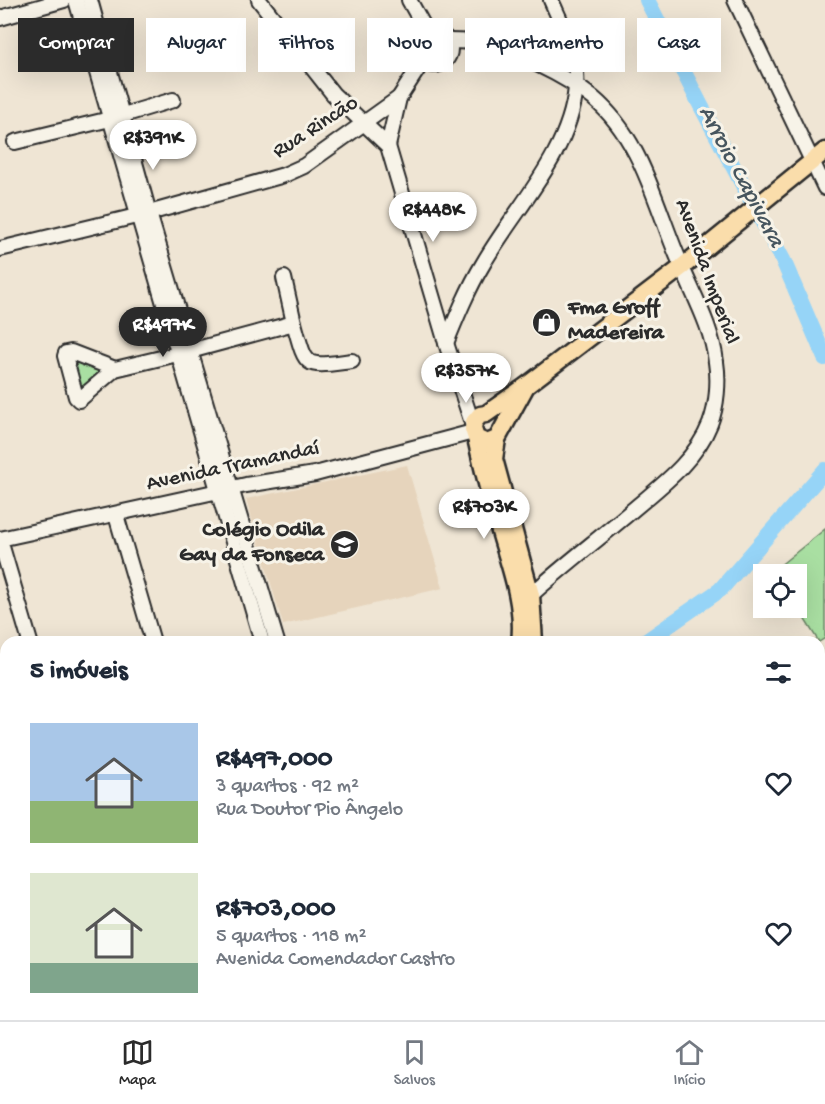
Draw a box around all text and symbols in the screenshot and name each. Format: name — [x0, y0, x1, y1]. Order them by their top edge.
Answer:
chip: Comprar — [18, 18, 134, 72]
chip: Alugar — [146, 18, 246, 72]
chip: Filtros — [258, 18, 355, 72]
chip: Novo — [367, 18, 453, 72]
chip: Apartamento — [465, 18, 625, 72]
chip: Casa — [637, 18, 721, 72]
street label: Rua Rincão — [268, 91, 364, 165]
water label: Arroio Capivara — [691, 101, 790, 254]
pin: R$391K — [104, 120, 202, 171]
text: R$391K — [124, 128, 182, 151]
pin: R$448K — [384, 192, 482, 243]
street label: Avenida Imperial — [668, 196, 744, 348]
text: R$448K — [403, 200, 463, 223]
place label: Fma Groff Madereira — [567, 296, 665, 347]
shop icon: Fma Groff Madereira — [531, 306, 563, 338]
pin: R$497K — [114, 307, 212, 358]
text: R$497K — [133, 315, 193, 338]
pin: R$357K — [417, 353, 515, 404]
text: R$357K — [435, 361, 497, 384]
street label: Avenida Tramandaí — [144, 436, 323, 498]
pin: R$703K — [435, 489, 533, 540]
text: R$703K — [453, 497, 515, 520]
place label: Colégio Odila Gay da Fonseca — [179, 518, 326, 569]
school or university icon: Colégio Odila Gay da Fonseca — [329, 528, 361, 560]
map controls — [753, 564, 807, 618]
button: locate — [753, 564, 807, 618]
icon: filters — [762, 656, 795, 689]
text: 5 imóveis — [30, 657, 128, 688]
text: R$497,000 — [216, 745, 333, 776]
icon: home — [78, 747, 150, 819]
icon: heart — [762, 767, 795, 800]
text: 3 quartos · 92 m² — [216, 776, 359, 799]
text: Rua Doutor Pio Ângelo — [216, 799, 403, 822]
text: R$703,000 — [216, 895, 336, 926]
icon: home — [78, 897, 150, 969]
icon: heart — [762, 917, 795, 950]
text: 5 quartos · 118 m² — [216, 926, 366, 949]
text: Avenida Comendador Castro — [216, 949, 455, 972]
tab: Mapa — [119, 1036, 156, 1091]
tab: Salvos — [394, 1036, 435, 1091]
tab: Início — [673, 1036, 706, 1091]

